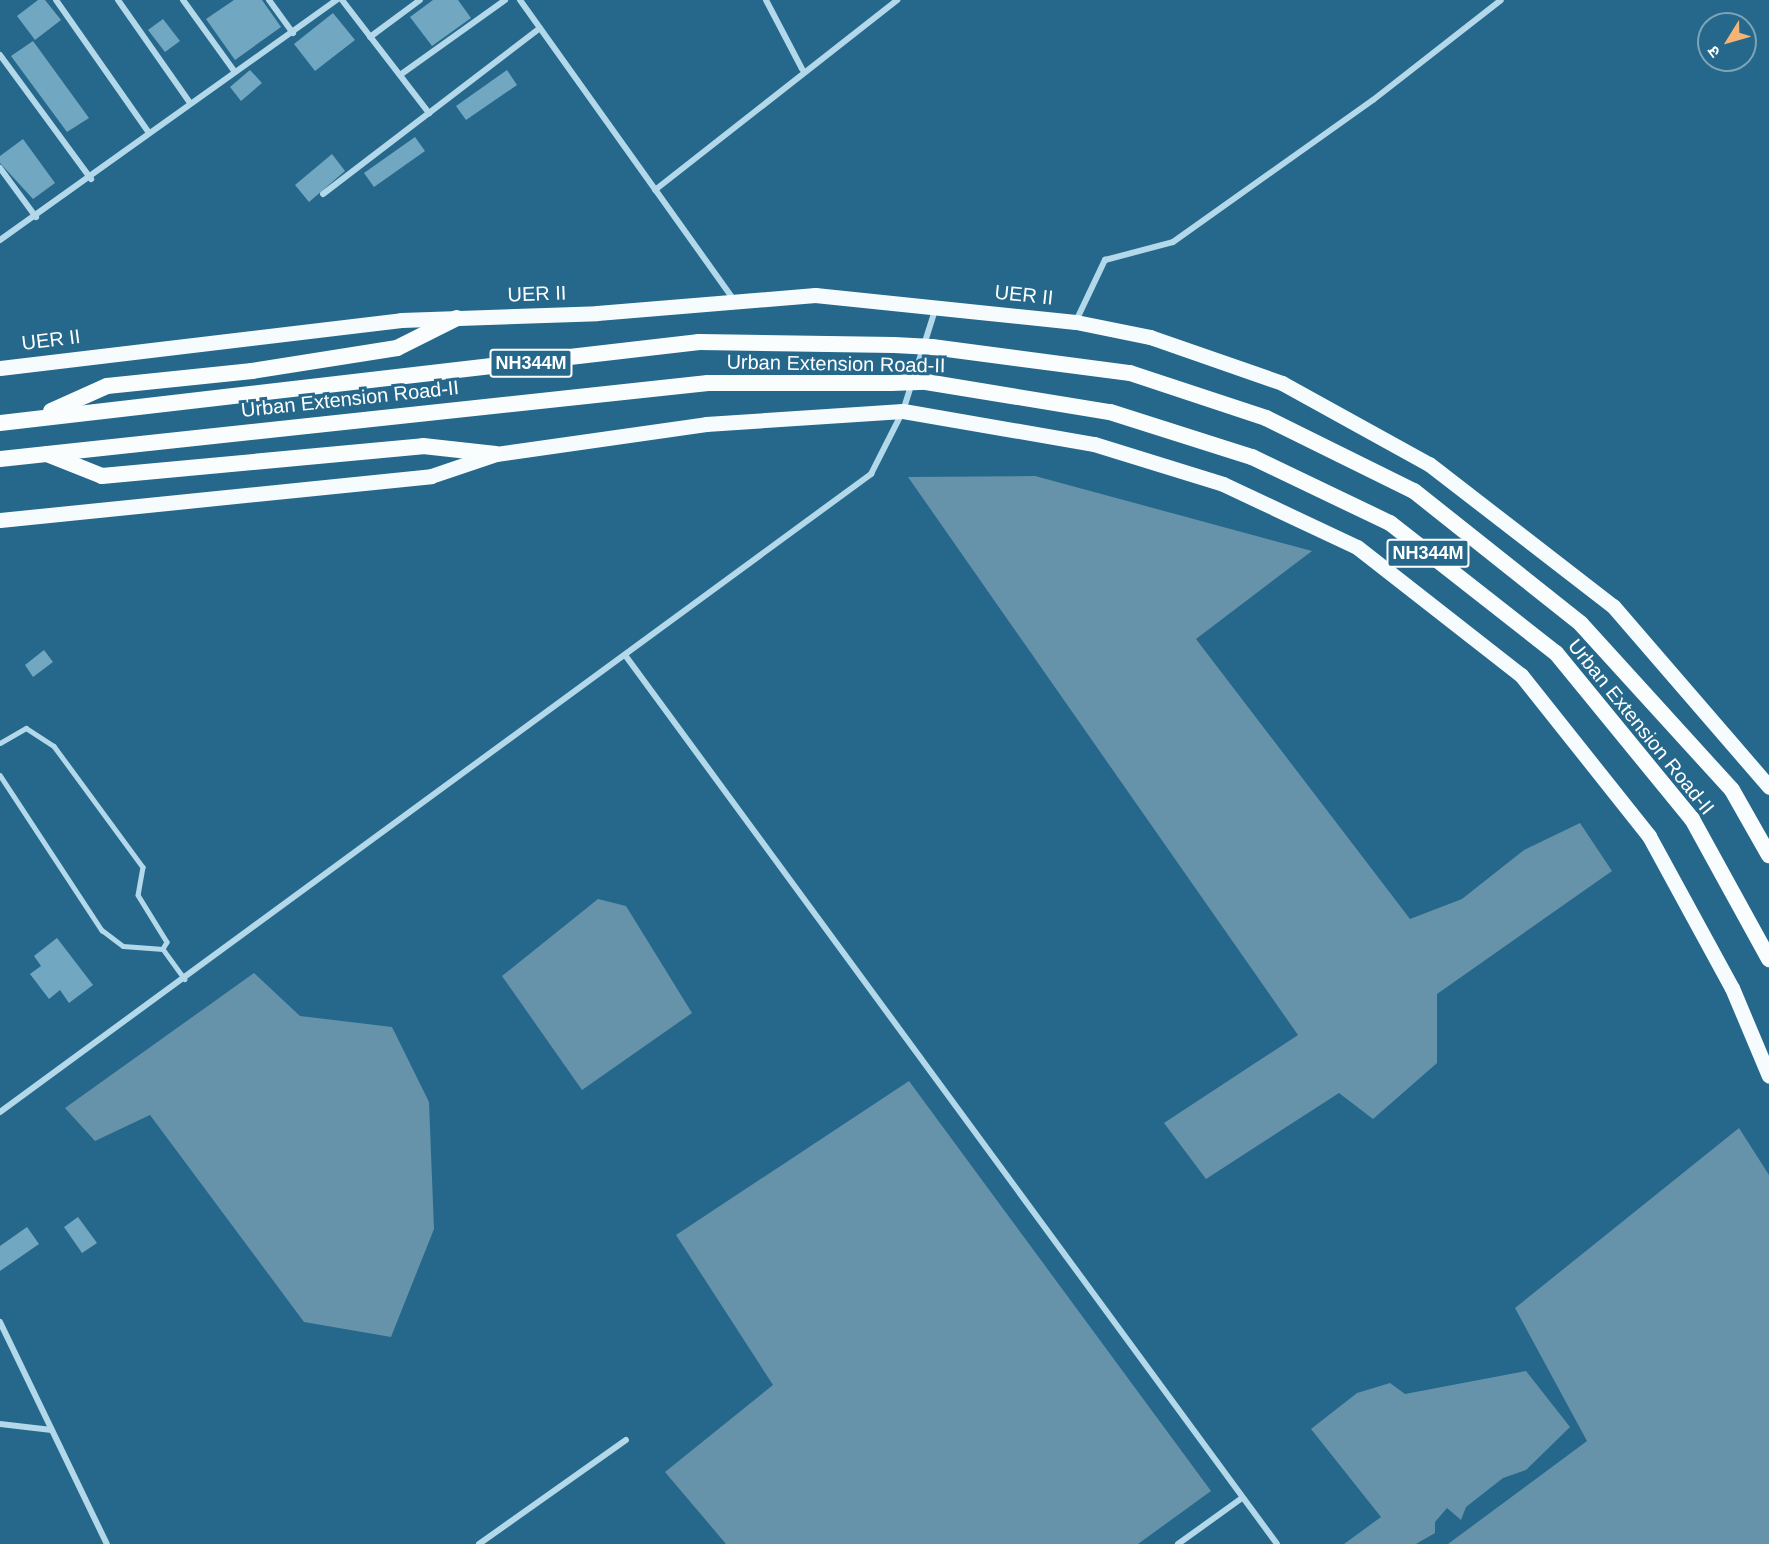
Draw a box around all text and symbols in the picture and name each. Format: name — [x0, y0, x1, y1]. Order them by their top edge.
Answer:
north arrow — [1697, 12, 1757, 72]
text: उ — [1704, 43, 1723, 61]
street label: UER II — [993, 280, 1055, 310]
street label: UER II — [507, 281, 567, 307]
street label: UER II — [20, 325, 82, 355]
road number: NH344M — [489, 348, 573, 378]
street label: Urban Extension Road-II — [726, 350, 946, 378]
street label: Urban Extension Road-II — [240, 376, 460, 422]
road number: NH344M — [1386, 538, 1470, 568]
street label: Urban Extension Road-II — [1563, 634, 1719, 820]

